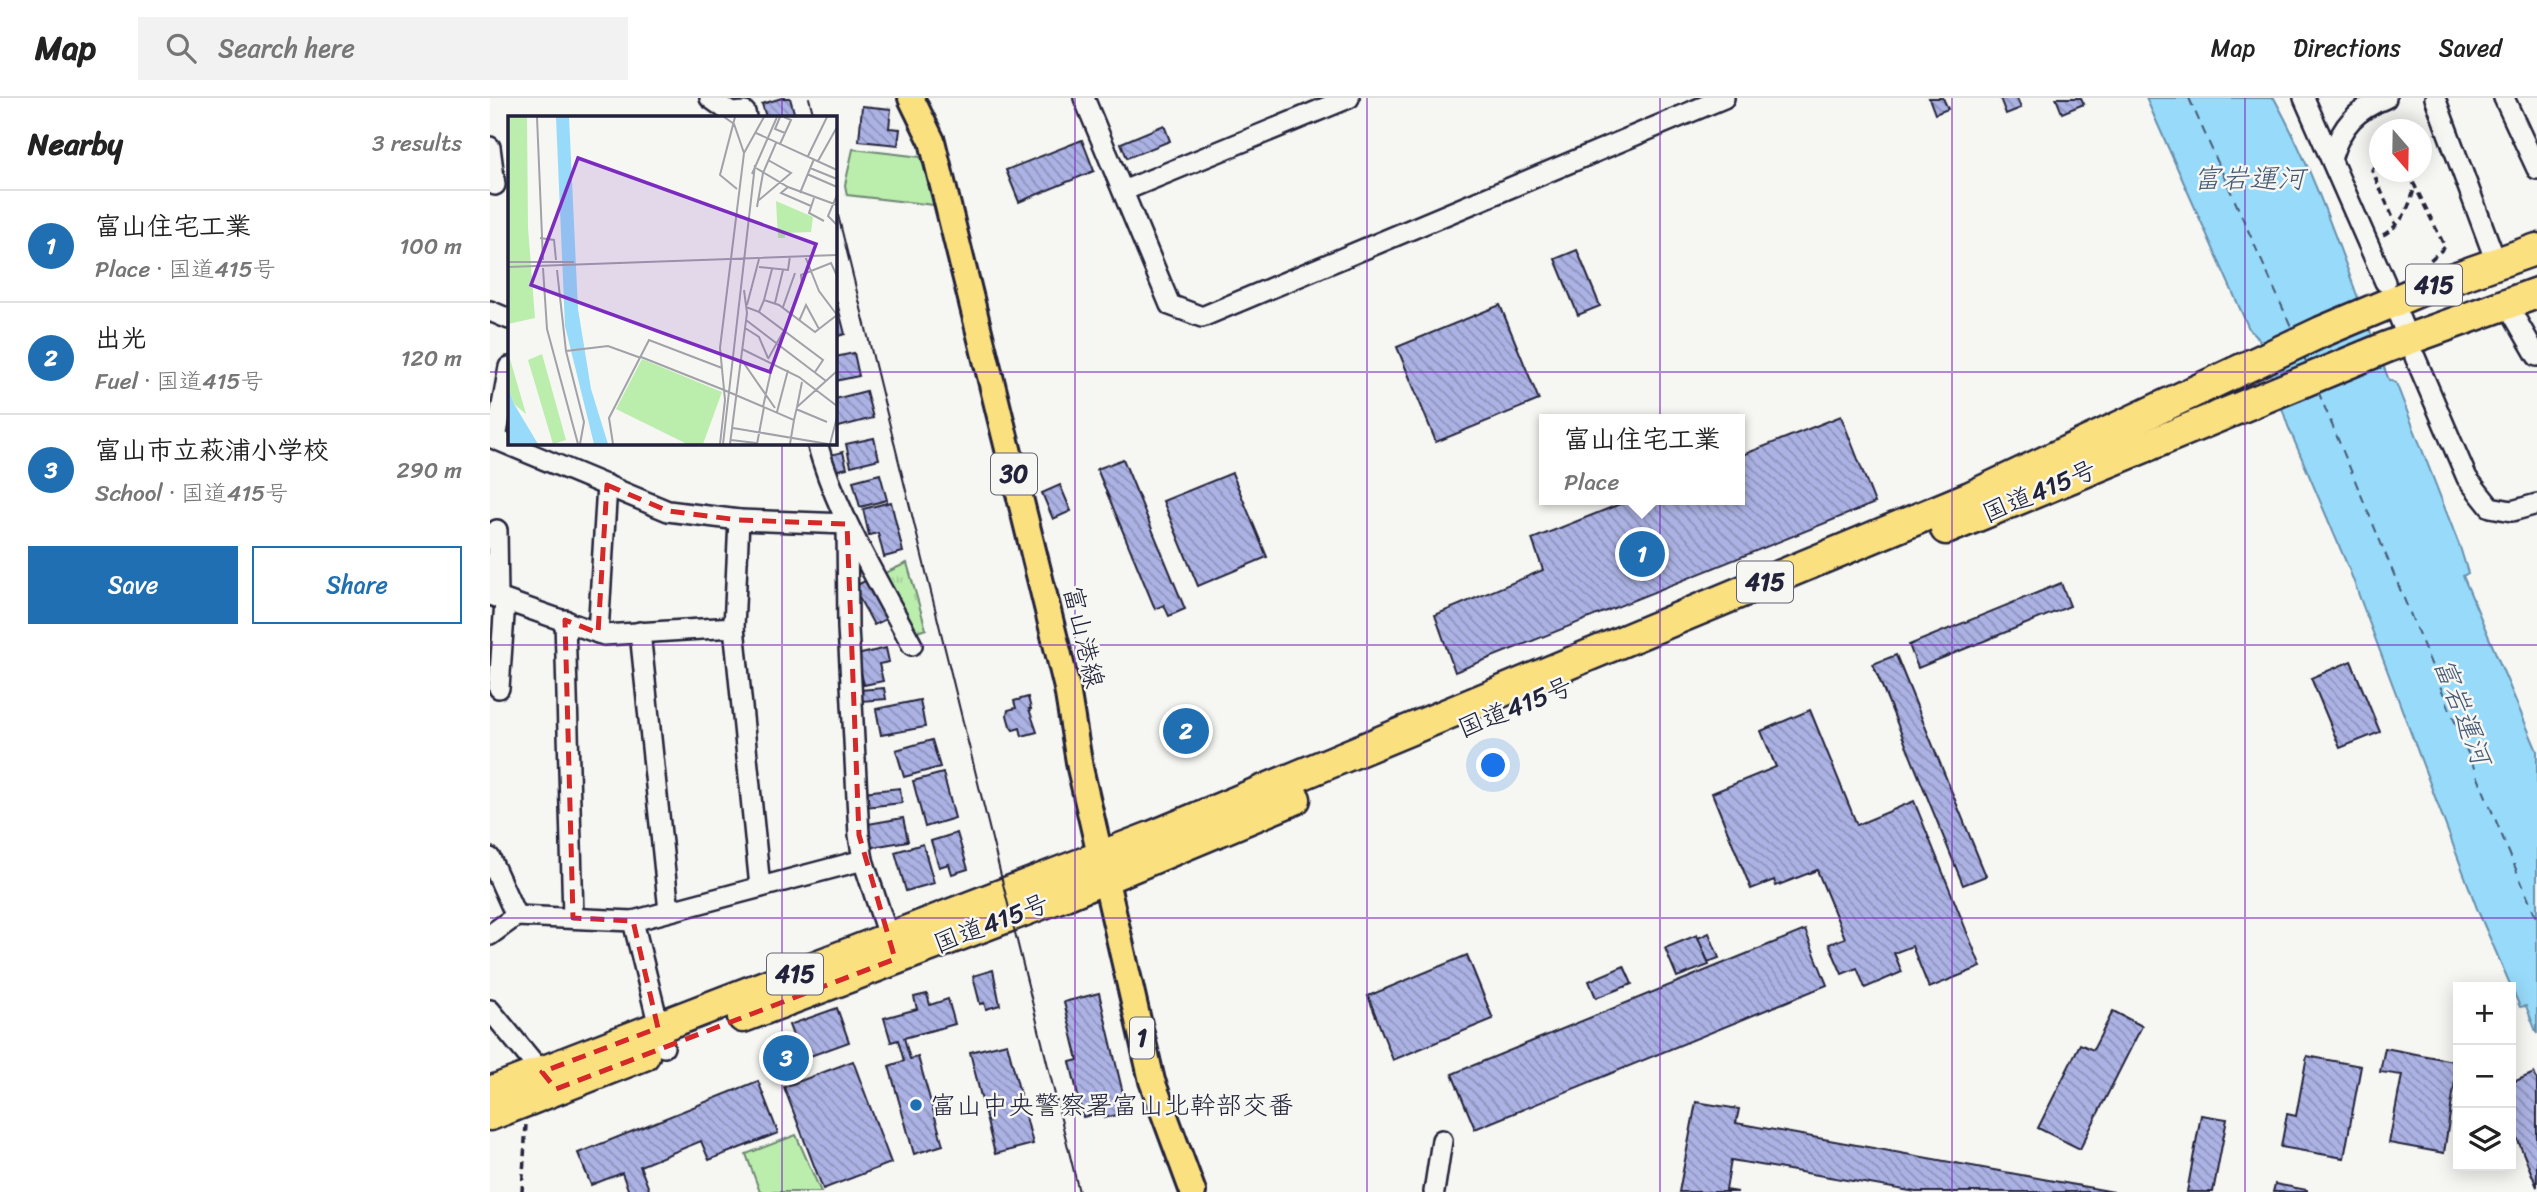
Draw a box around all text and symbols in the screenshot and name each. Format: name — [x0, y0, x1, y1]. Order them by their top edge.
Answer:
search box — [138, 17, 628, 80]
text: Map — [35, 19, 96, 77]
text: Search here — [218, 25, 355, 71]
text: Map — [2211, 27, 2255, 69]
text: Directions — [2293, 27, 2401, 69]
text: Saved — [2439, 27, 2502, 69]
icon: search — [162, 29, 200, 67]
inset map — [508, 116, 836, 444]
text: Nearby — [28, 117, 123, 171]
north arrow — [2369, 119, 2432, 182]
text: 3 results — [372, 123, 462, 164]
water label: 富岩運河 — [2193, 154, 2309, 203]
text: 富山住宅工業 — [95, 203, 251, 249]
text: 1 — [46, 226, 56, 267]
text: 100 m — [399, 226, 462, 267]
text: Place · 国道415号 — [95, 249, 276, 290]
road number: 415 — [2406, 265, 2462, 306]
text: 出光 — [95, 315, 147, 361]
text: 2 — [44, 338, 58, 379]
text: 120 m — [401, 338, 462, 379]
text: Fuel · 国道415号 — [95, 361, 264, 402]
popup — [1539, 414, 1745, 505]
text: 富山住宅工業 — [1564, 416, 1720, 462]
text: 富山市立萩浦小学校 — [95, 427, 329, 473]
street label: 国道415号 — [1974, 446, 2104, 536]
text: 3 — [45, 450, 57, 491]
text: 290 m — [396, 450, 462, 491]
road number: 30 — [991, 454, 1037, 494]
text: Place — [1564, 462, 1619, 503]
text: School · 国道415号 — [95, 473, 288, 514]
pin: 1 — [1619, 528, 1665, 580]
button: Save — [28, 546, 238, 624]
button: Share — [252, 546, 462, 624]
road number: 415 — [1737, 561, 1793, 602]
street label: 富山港線 — [1050, 581, 1118, 693]
water label: 富岩運河 — [2420, 650, 2507, 776]
street label: 国道415号 — [1450, 663, 1580, 751]
pin: 2 — [1163, 705, 1209, 757]
your location — [1476, 748, 1510, 782]
street label: 国道415号 — [926, 880, 1056, 966]
road number: 415 — [767, 954, 823, 994]
map controls — [2453, 982, 2516, 1171]
button: + — [2453, 982, 2516, 1045]
road number: 1 — [1130, 1018, 1154, 1058]
pin: 3 — [763, 1032, 809, 1084]
button: − — [2453, 1045, 2516, 1108]
place label: 富山中央警察署富山北幹部交番 — [930, 1082, 1294, 1128]
marker: 富山中央警察署富山北幹部交番 — [908, 1097, 924, 1113]
button: layers — [2453, 1108, 2516, 1171]

